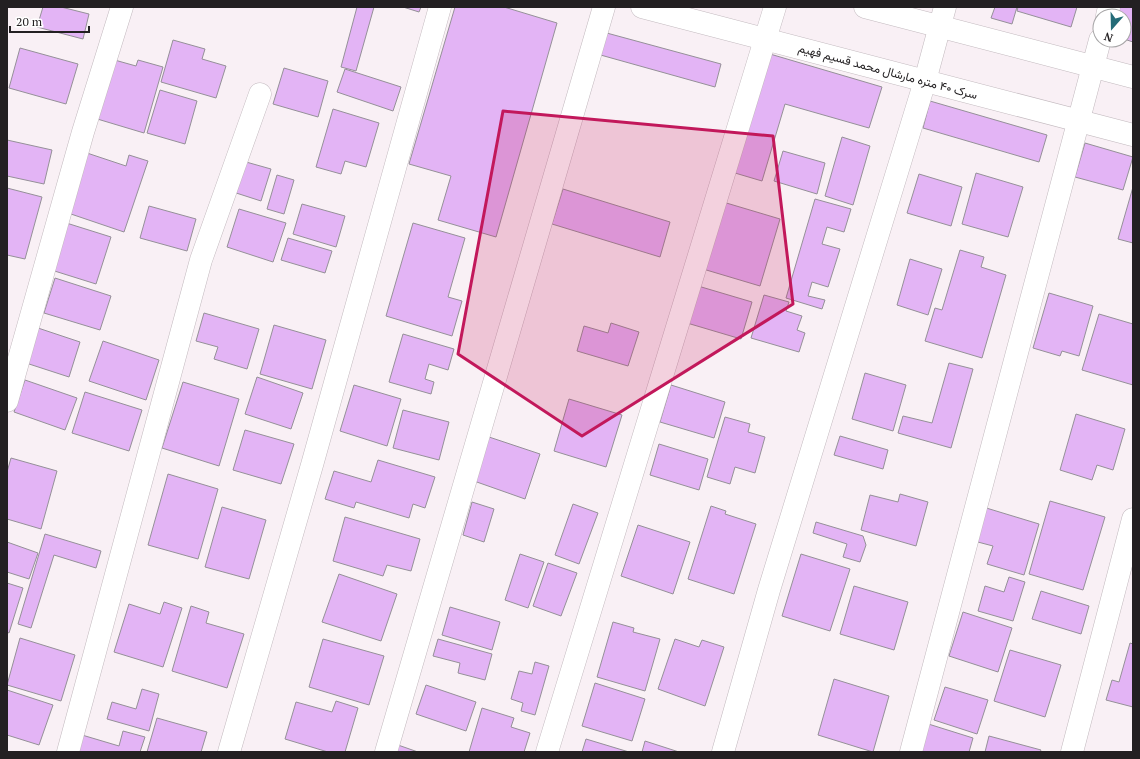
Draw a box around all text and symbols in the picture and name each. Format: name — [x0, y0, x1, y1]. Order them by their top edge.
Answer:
scale bar — [10, 8, 89, 34]
north arrow — [1092, 8, 1132, 48]
text: 20 m — [16, 14, 43, 29]
text: N — [1102, 29, 1115, 45]
street label: سرک ۴۰ متره مارشال محمد قسیم فهیم — [797, 40, 979, 103]

